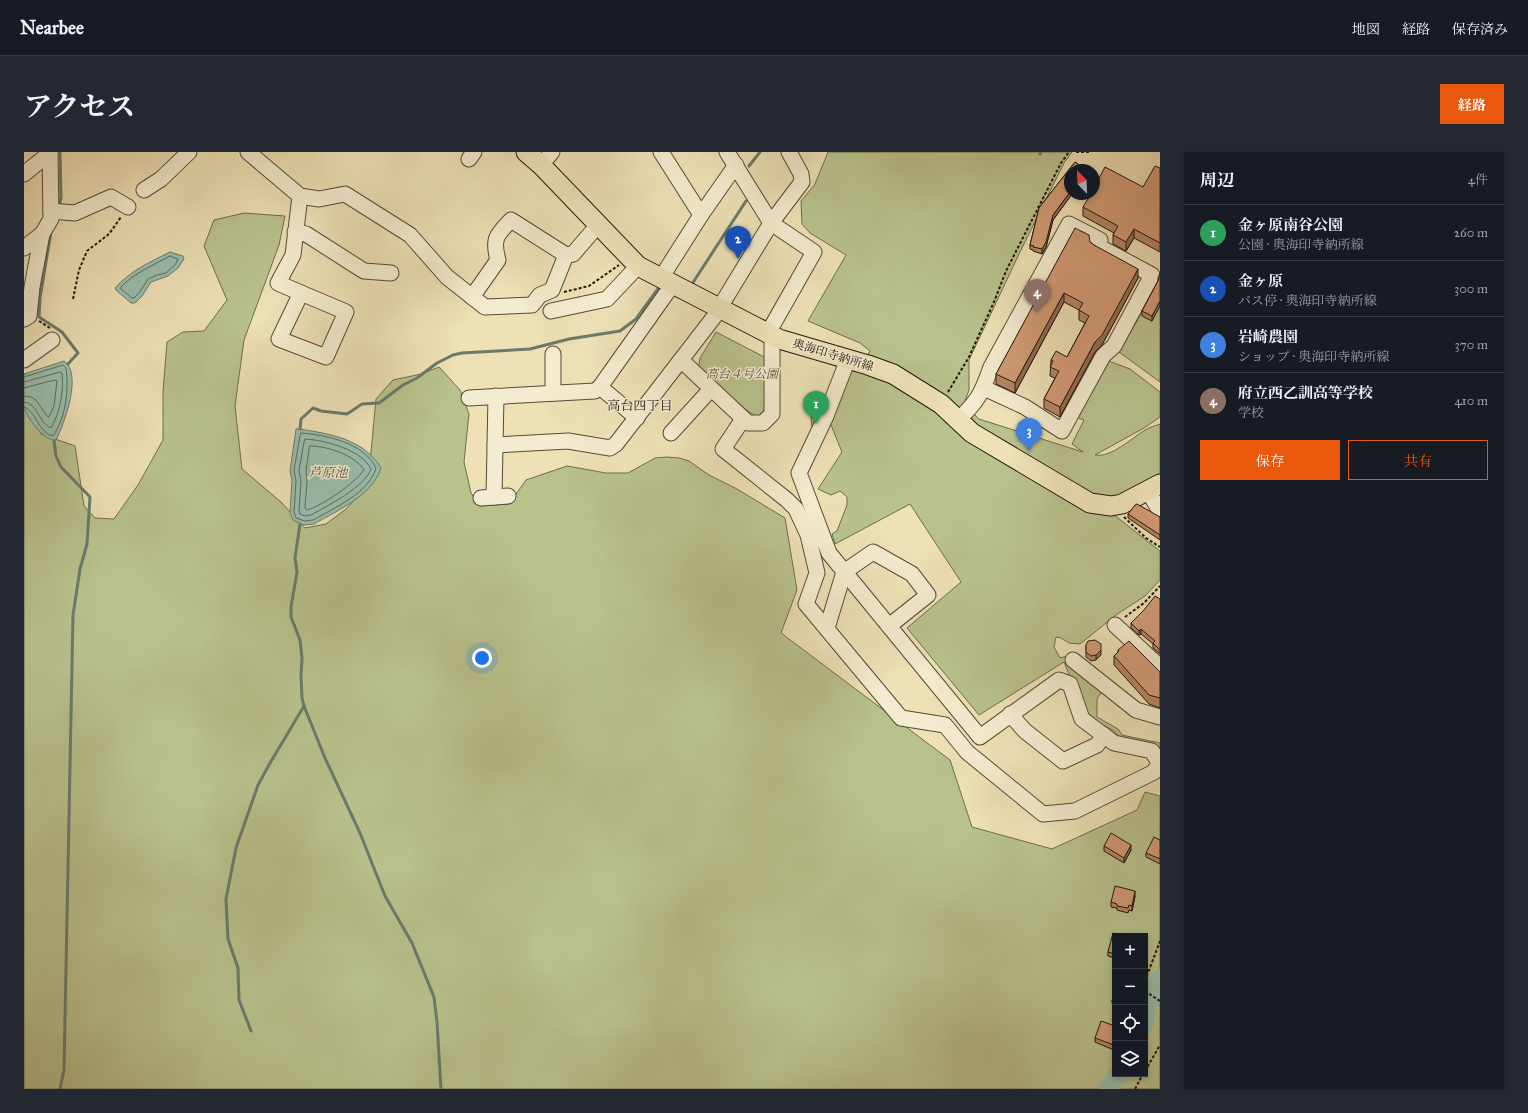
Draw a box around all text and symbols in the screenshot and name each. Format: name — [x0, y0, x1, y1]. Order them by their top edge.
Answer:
text: Nearbee — [20, 16, 84, 39]
text: 地図 — [1352, 21, 1380, 38]
text: 経路 — [1402, 21, 1430, 38]
text: 保存済み — [1452, 21, 1508, 38]
button: 経路 — [1440, 84, 1504, 124]
text: アクセス — [24, 89, 135, 124]
north arrow — [1064, 164, 1100, 200]
text: 周辺 — [1200, 170, 1234, 191]
text: 4件 — [1468, 172, 1488, 188]
text: 金ヶ原南谷公園 — [1238, 216, 1343, 234]
text: 1 — [1210, 225, 1216, 241]
text: 260 m — [1454, 225, 1488, 241]
pin: 2 — [725, 226, 751, 259]
text: 公園 · 奥海印寺納所線 — [1238, 237, 1363, 253]
text: 金ヶ原 — [1238, 272, 1283, 290]
pin: 4 — [1024, 279, 1050, 312]
text: 2 — [1210, 281, 1216, 297]
text: 300 m — [1454, 281, 1488, 297]
text: バス停 · 奥海印寺納所線 — [1238, 293, 1376, 309]
text: 岩崎農園 — [1238, 328, 1298, 346]
street label: 奥海印寺納所線 — [791, 336, 875, 374]
text: 3 — [1210, 337, 1216, 353]
text: 370 m — [1455, 337, 1488, 353]
text: ショップ · 奥海印寺納所線 — [1238, 349, 1389, 365]
park label: 高台４号公園 — [706, 367, 780, 381]
text: 府立西乙訓高等学校 — [1238, 384, 1373, 402]
pin: 1 — [803, 391, 829, 424]
text: 4 — [1209, 393, 1217, 409]
text: 410 m — [1454, 393, 1488, 409]
district label: 高台四丁目 — [607, 398, 673, 414]
text: 学校 — [1238, 405, 1264, 421]
pin: 3 — [1016, 418, 1042, 451]
button: 保存 — [1200, 440, 1340, 480]
button: 共有 — [1348, 440, 1488, 480]
water label: 芦原池 — [308, 465, 349, 481]
your location — [472, 648, 492, 668]
map controls — [1112, 933, 1148, 1077]
button: + — [1112, 933, 1148, 969]
button: − — [1112, 969, 1148, 1005]
button: locate — [1112, 1005, 1148, 1041]
button: layers — [1112, 1041, 1148, 1077]

